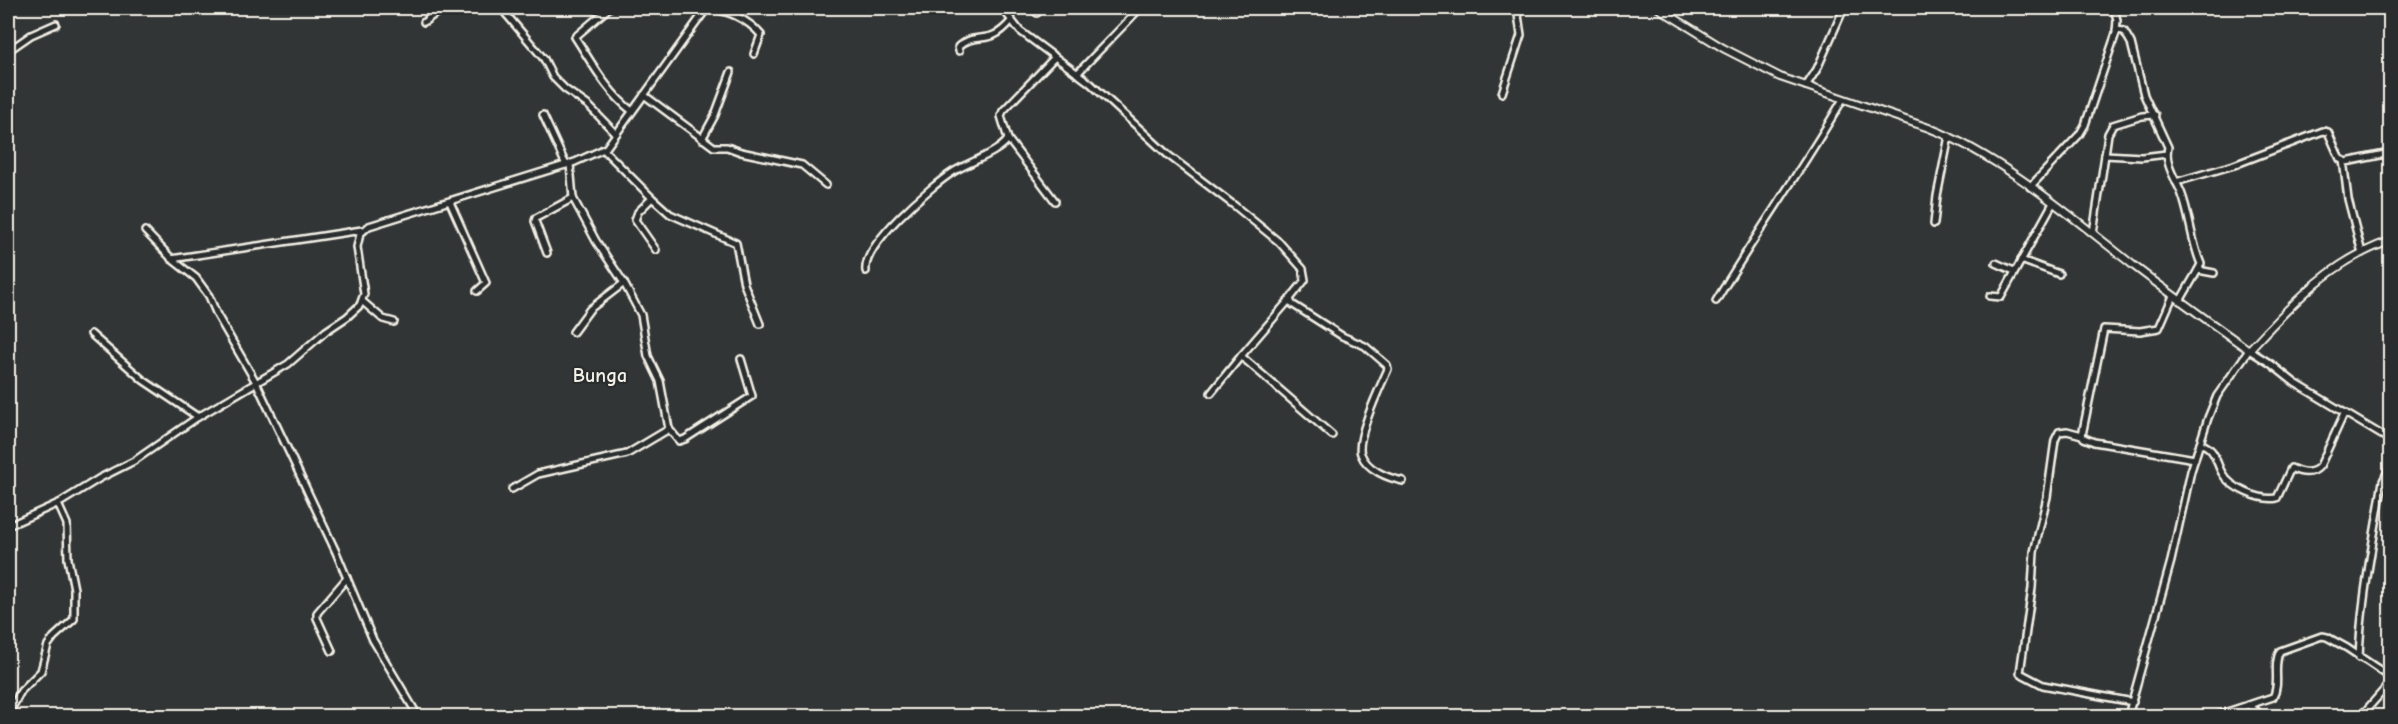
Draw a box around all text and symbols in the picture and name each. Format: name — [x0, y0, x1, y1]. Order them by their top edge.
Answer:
district label: Bunga — [573, 364, 627, 387]

